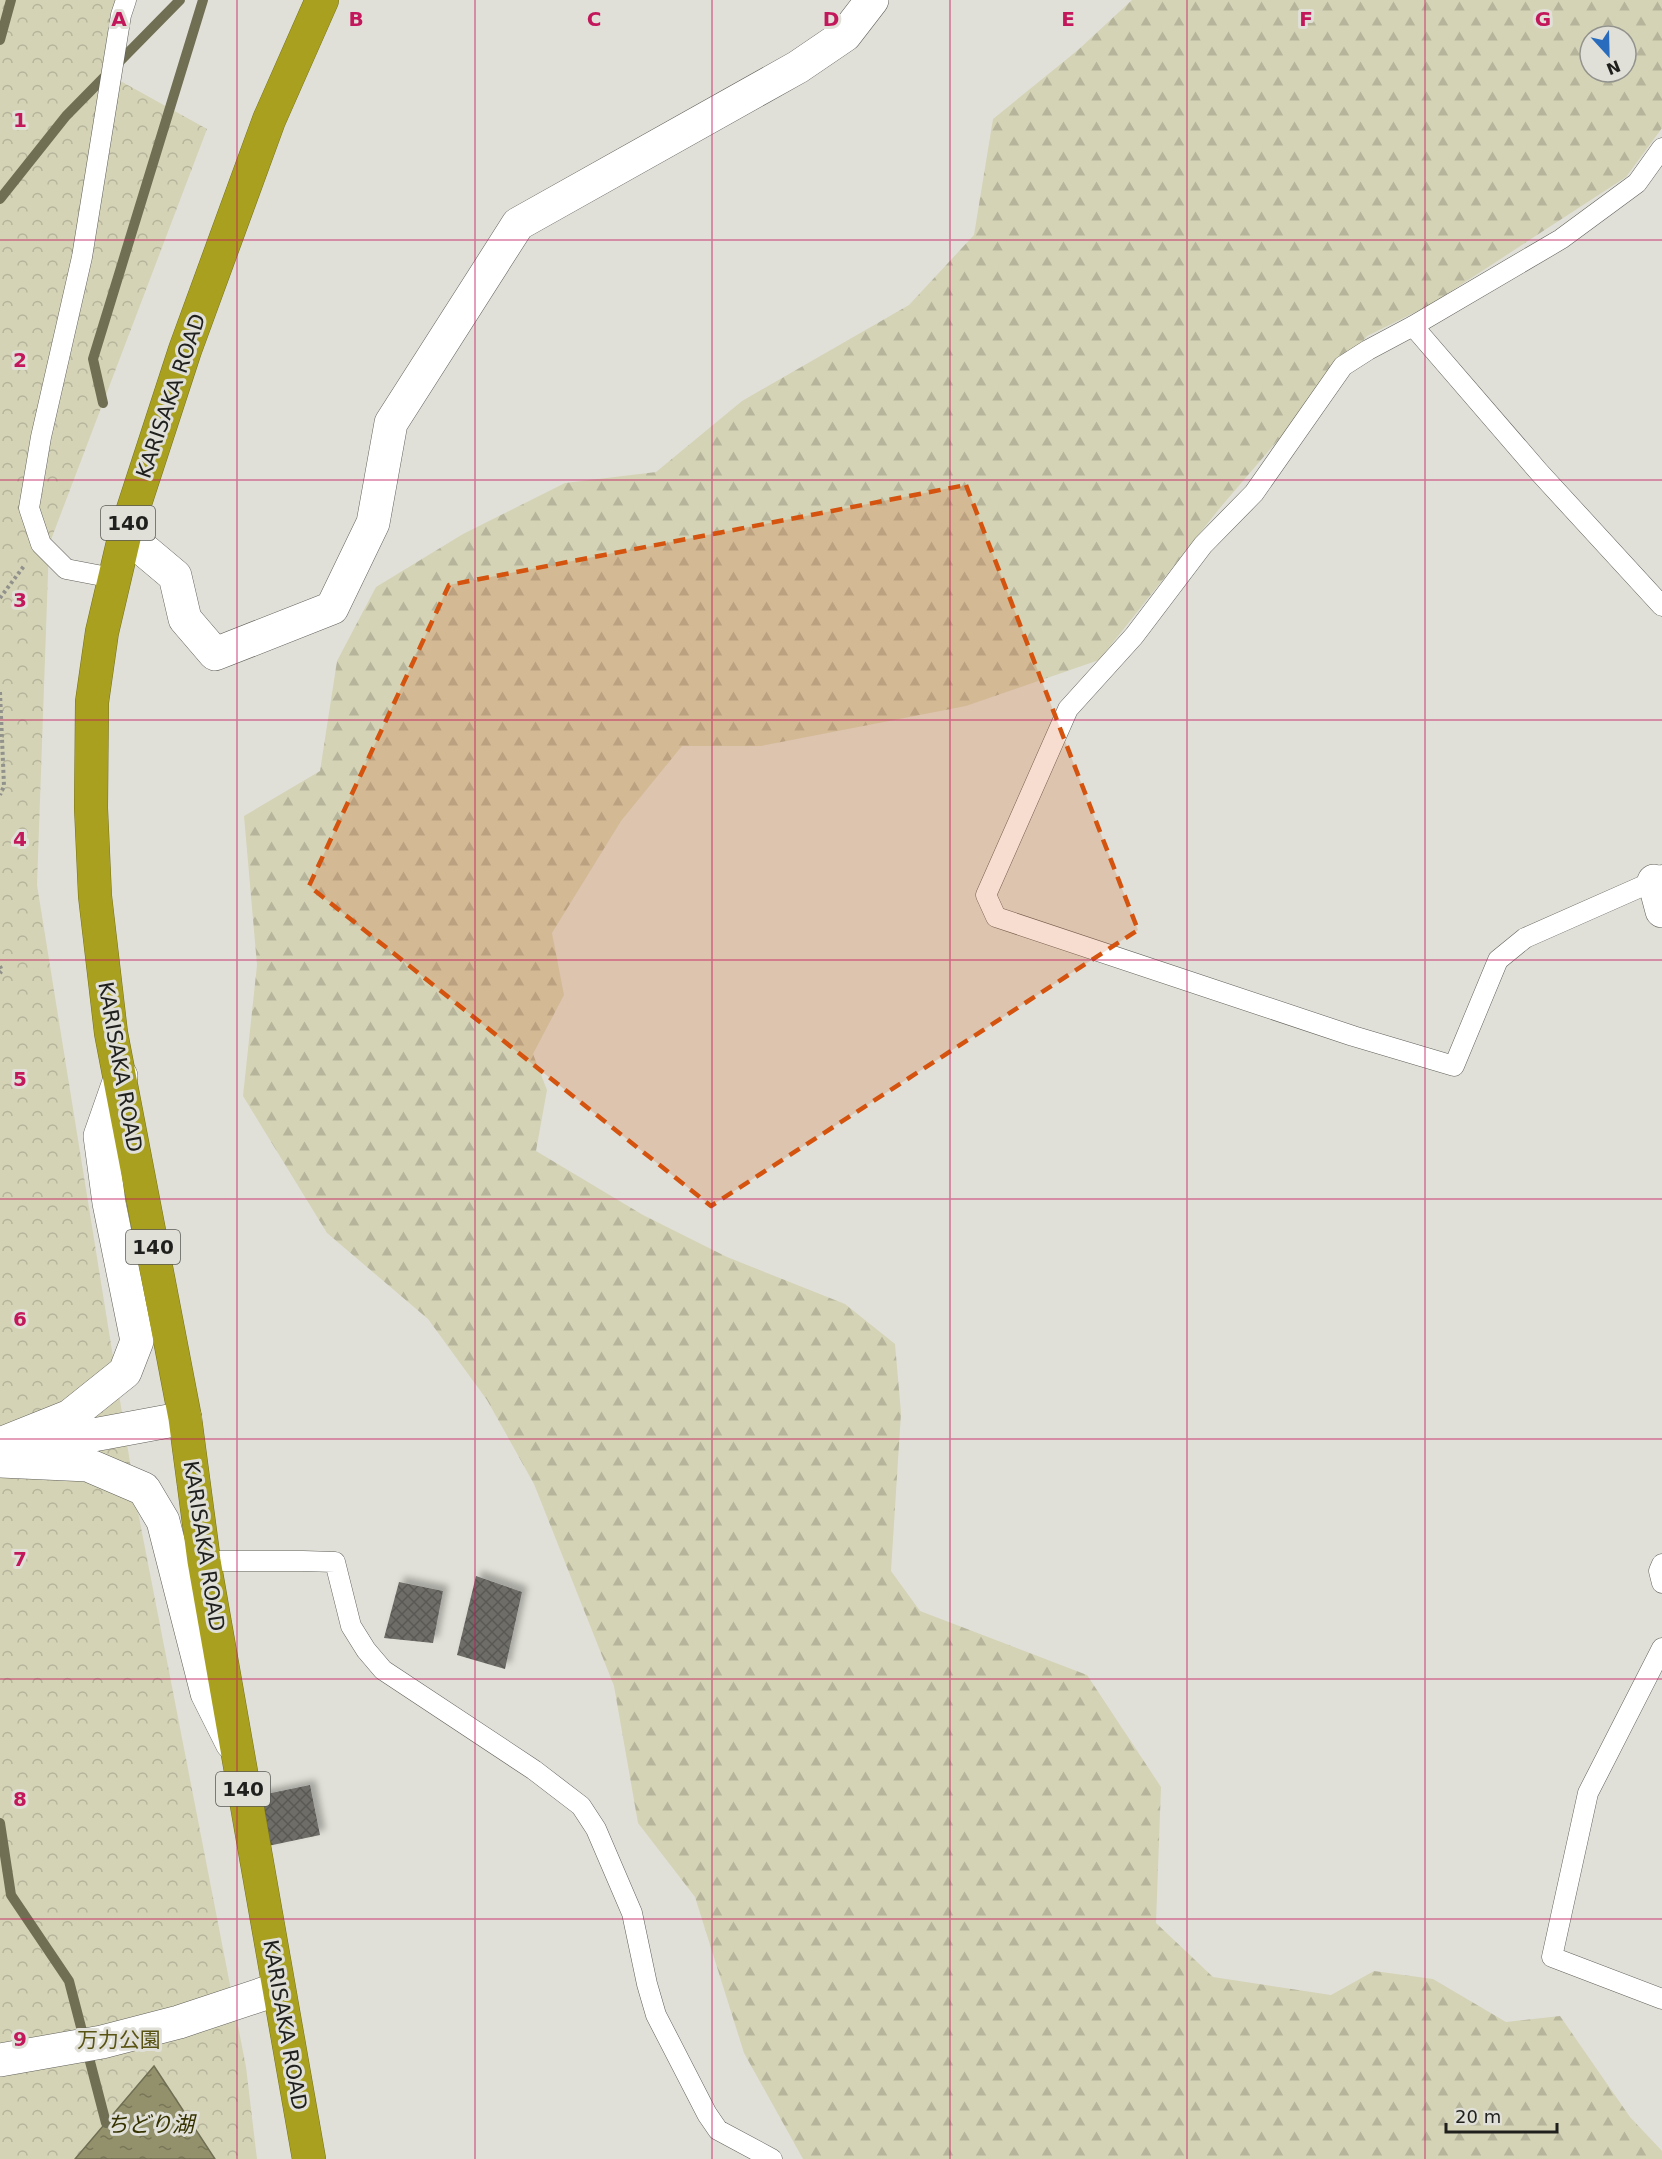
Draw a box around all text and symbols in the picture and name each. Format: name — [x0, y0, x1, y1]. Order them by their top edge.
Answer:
text: A — [111, 7, 127, 31]
text: B — [348, 7, 364, 31]
text: C — [587, 7, 601, 31]
text: D — [823, 7, 839, 31]
text: E — [1061, 7, 1075, 31]
text: F — [1299, 7, 1313, 31]
text: G — [1535, 7, 1551, 31]
north arrow — [1578, 24, 1638, 84]
text: N — [1604, 56, 1623, 79]
text: 1 — [13, 108, 27, 132]
street label: KARISAKA ROAD — [132, 311, 210, 481]
text: 2 — [13, 348, 27, 372]
road number: 140 — [101, 506, 155, 540]
text: 3 — [13, 588, 27, 612]
text: 4 — [13, 827, 27, 851]
street label: KARISAKA ROAD — [93, 980, 147, 1154]
text: 5 — [13, 1067, 27, 1091]
road number: 140 — [126, 1230, 180, 1264]
text: 6 — [13, 1307, 27, 1331]
street label: KARISAKA ROAD — [179, 1459, 229, 1633]
text: 7 — [13, 1547, 27, 1571]
road number: 140 — [216, 1772, 270, 1806]
text: 8 — [13, 1787, 27, 1811]
street label: KARISAKA ROAD — [258, 1938, 312, 2112]
text: 9 — [13, 2027, 27, 2051]
park label: 万力公園 — [77, 2028, 161, 2052]
scale bar — [1446, 2096, 1557, 2134]
text: 20 m — [1455, 2106, 1501, 2127]
water label: ちどり湖 — [106, 2112, 197, 2137]

